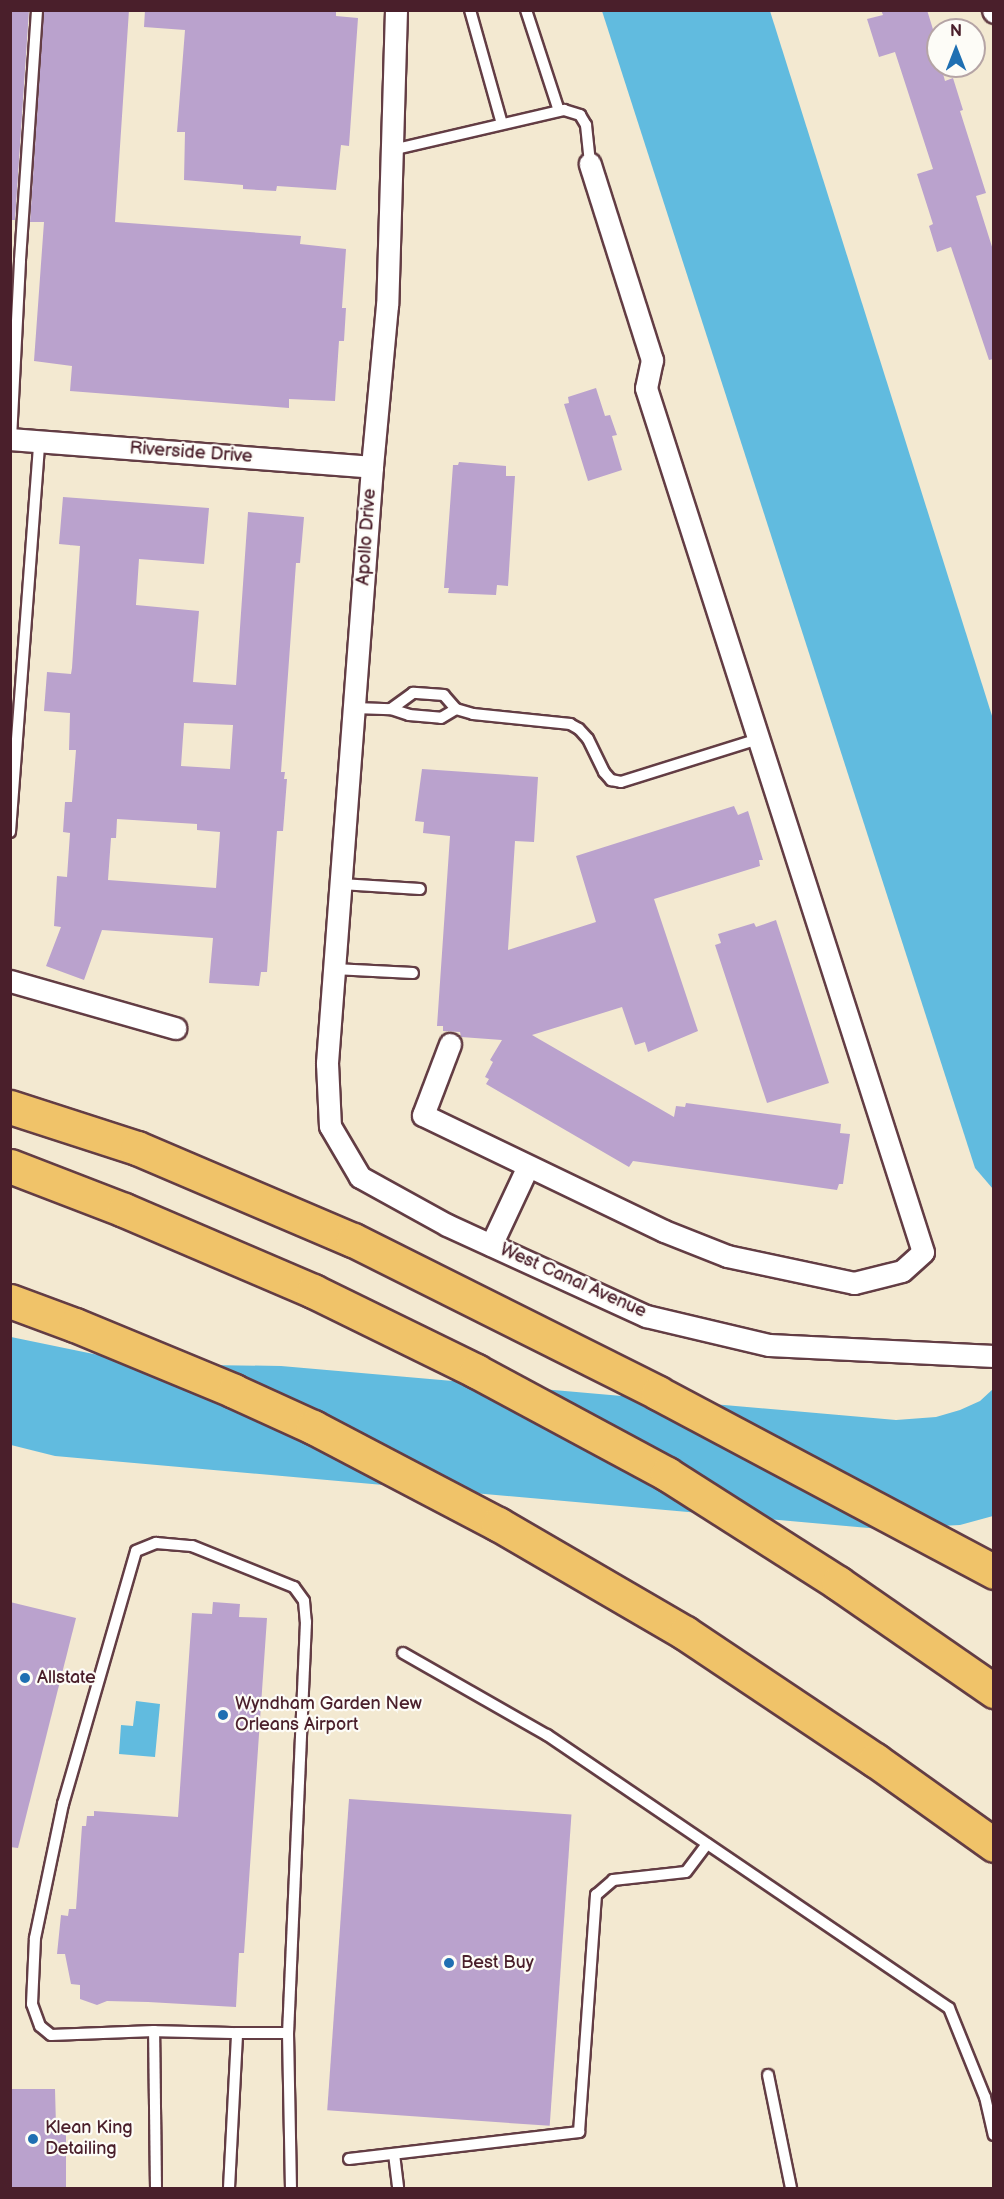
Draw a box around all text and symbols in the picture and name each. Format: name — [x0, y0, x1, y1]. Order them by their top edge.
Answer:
north arrow — [926, 18, 986, 78]
text: N — [950, 22, 962, 41]
street label: Riverside Drive — [129, 438, 253, 468]
street label: Apollo Drive — [353, 488, 381, 586]
street label: West Canal Avenue — [496, 1239, 650, 1323]
place label: Allstate — [37, 1667, 96, 1689]
marker: Allstate — [18, 1671, 32, 1685]
place label: Wyndham Garden New Orleans Airport — [235, 1694, 422, 1736]
marker: Wyndham Garden New Orleans Airport — [216, 1708, 230, 1722]
place label: Best Buy — [461, 1952, 534, 1974]
marker: Best Buy — [442, 1956, 456, 1970]
place label: Klean King Detailing — [45, 2118, 133, 2160]
marker: Klean King Detailing — [26, 2132, 40, 2146]

